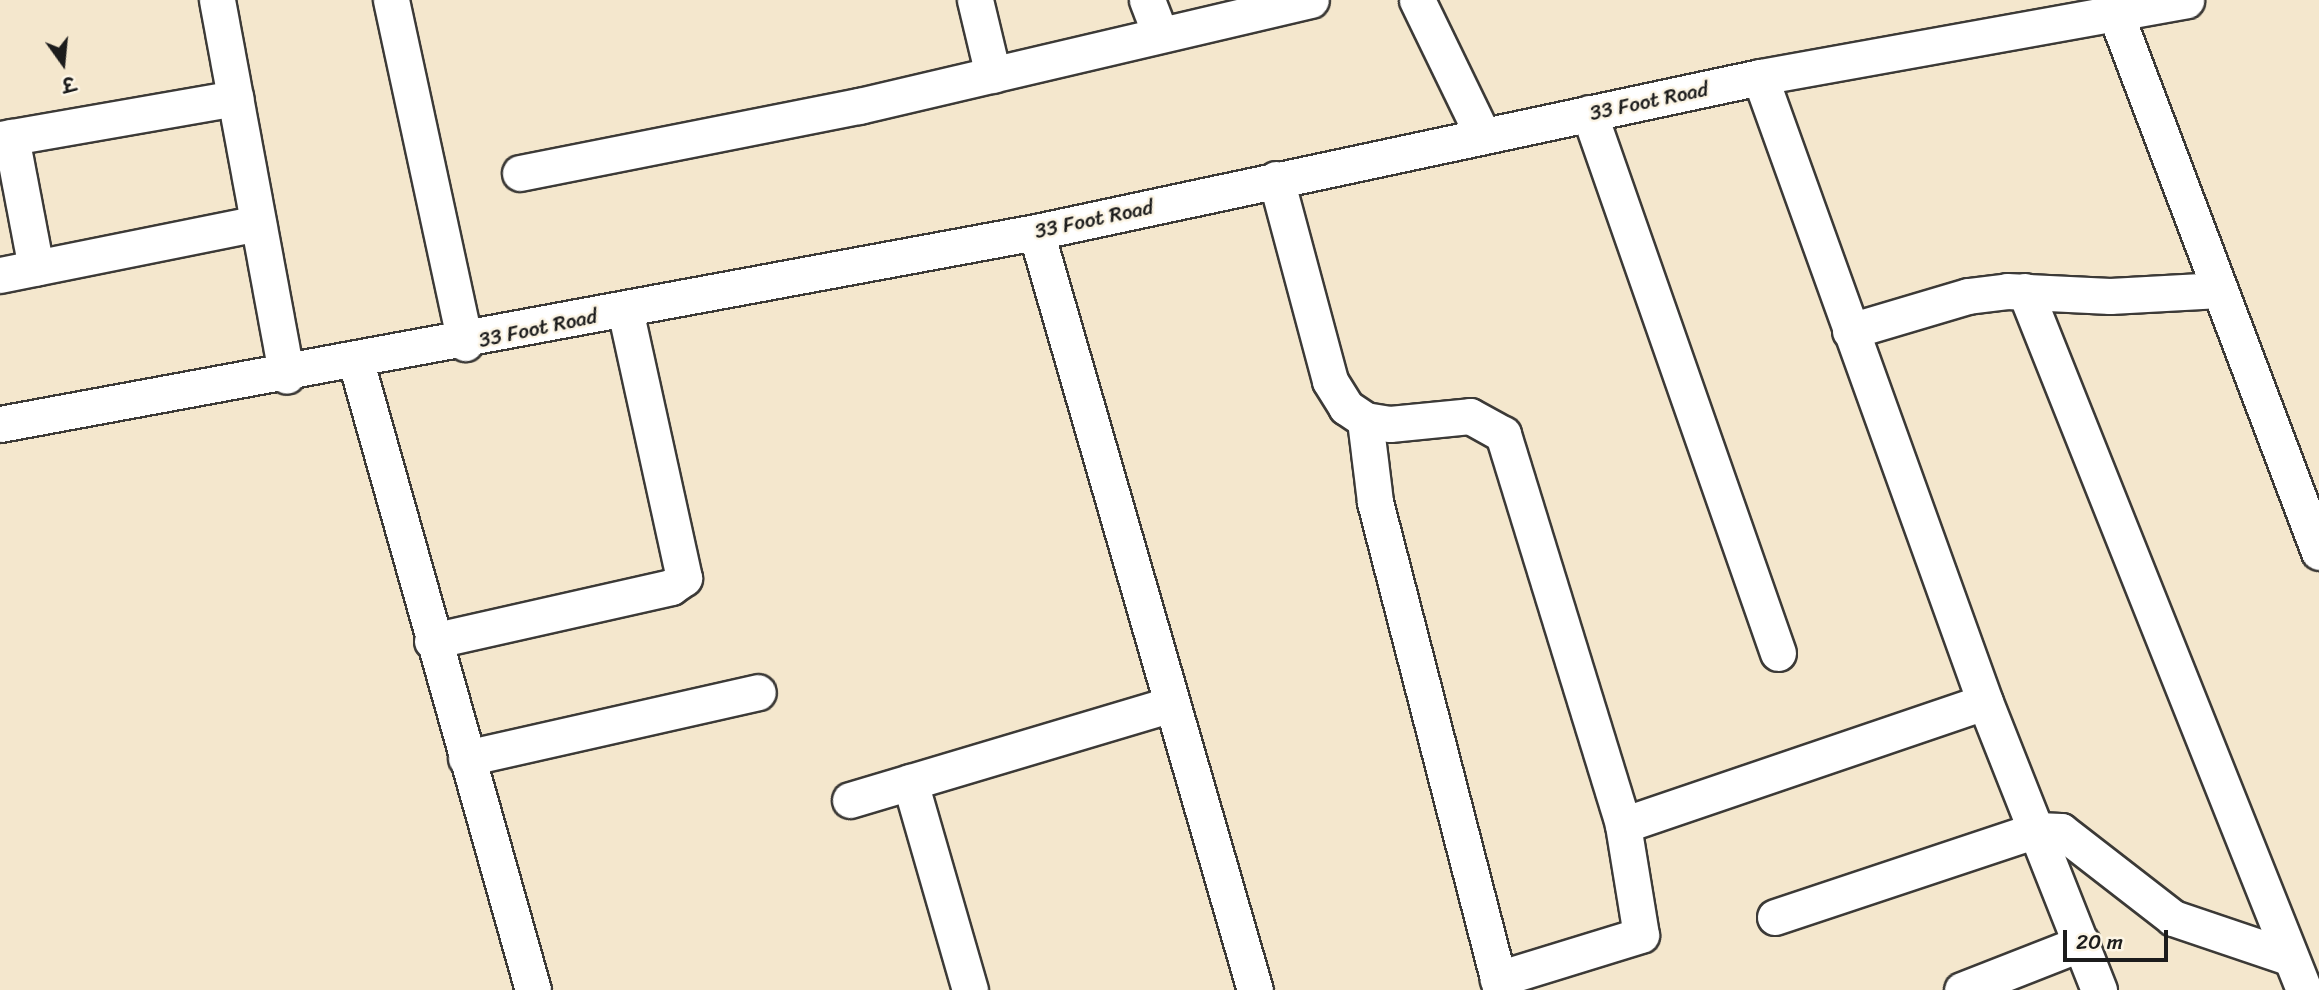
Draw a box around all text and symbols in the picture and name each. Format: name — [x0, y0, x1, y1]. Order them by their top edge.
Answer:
north arrow — [28, 28, 98, 98]
text: उ — [58, 66, 79, 101]
street label: 33 Foot Road — [1587, 76, 1711, 126]
street label: 33 Foot Road — [1032, 194, 1156, 244]
street label: 33 Foot Road — [476, 303, 600, 353]
scale bar — [2067, 916, 2172, 960]
text: 20 m — [2076, 923, 2123, 961]

